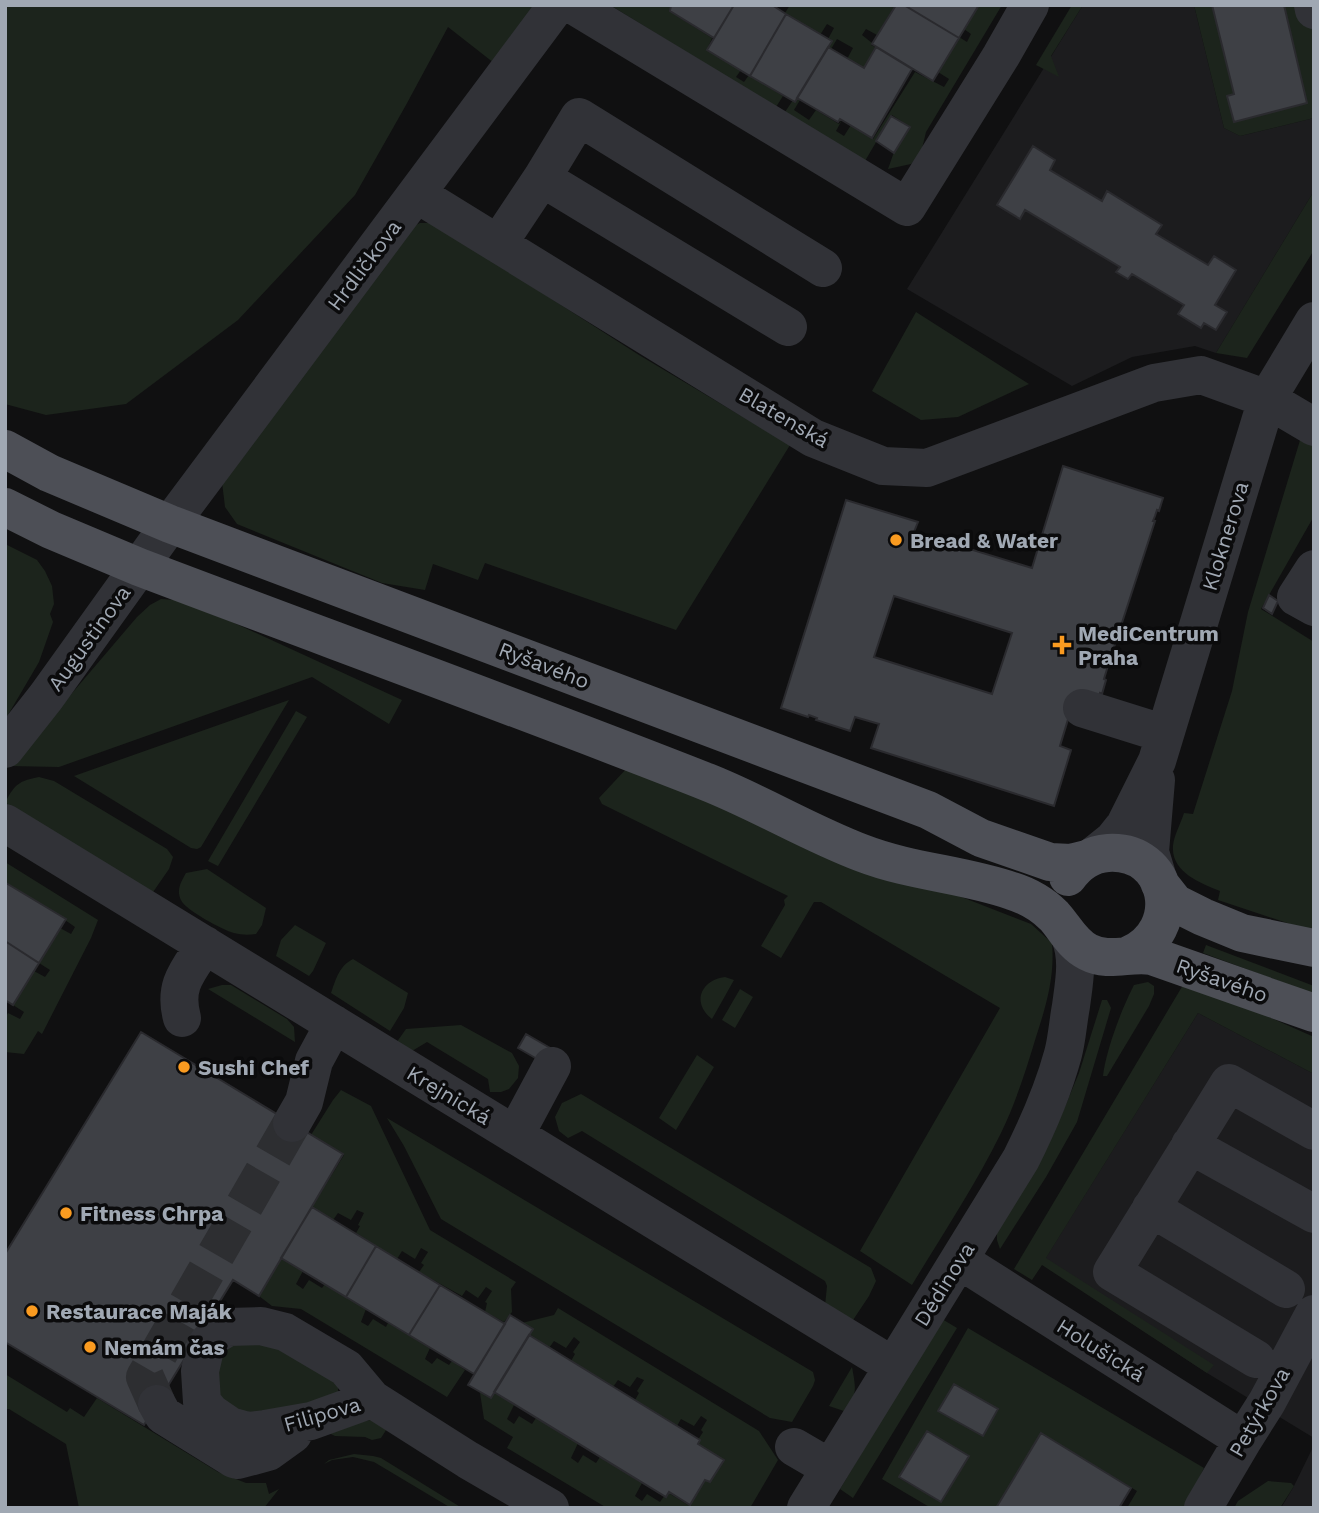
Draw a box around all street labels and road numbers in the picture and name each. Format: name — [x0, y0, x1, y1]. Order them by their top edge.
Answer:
street label: Hrdličkova — [322, 215, 406, 315]
street label: Blatenská — [734, 381, 834, 453]
street label: Kloknerova — [1196, 478, 1254, 594]
street label: Augustinova — [42, 580, 136, 696]
street label: Ryšavého — [495, 636, 593, 694]
street label: Ryšavého — [1173, 953, 1271, 1007]
street label: Krejnická — [402, 1060, 496, 1130]
street label: Dědinova — [908, 1237, 980, 1331]
street label: Holušická — [1052, 1313, 1150, 1387]
street label: Petýrkova — [1223, 1363, 1295, 1461]
street label: Filipova — [281, 1391, 363, 1437]

